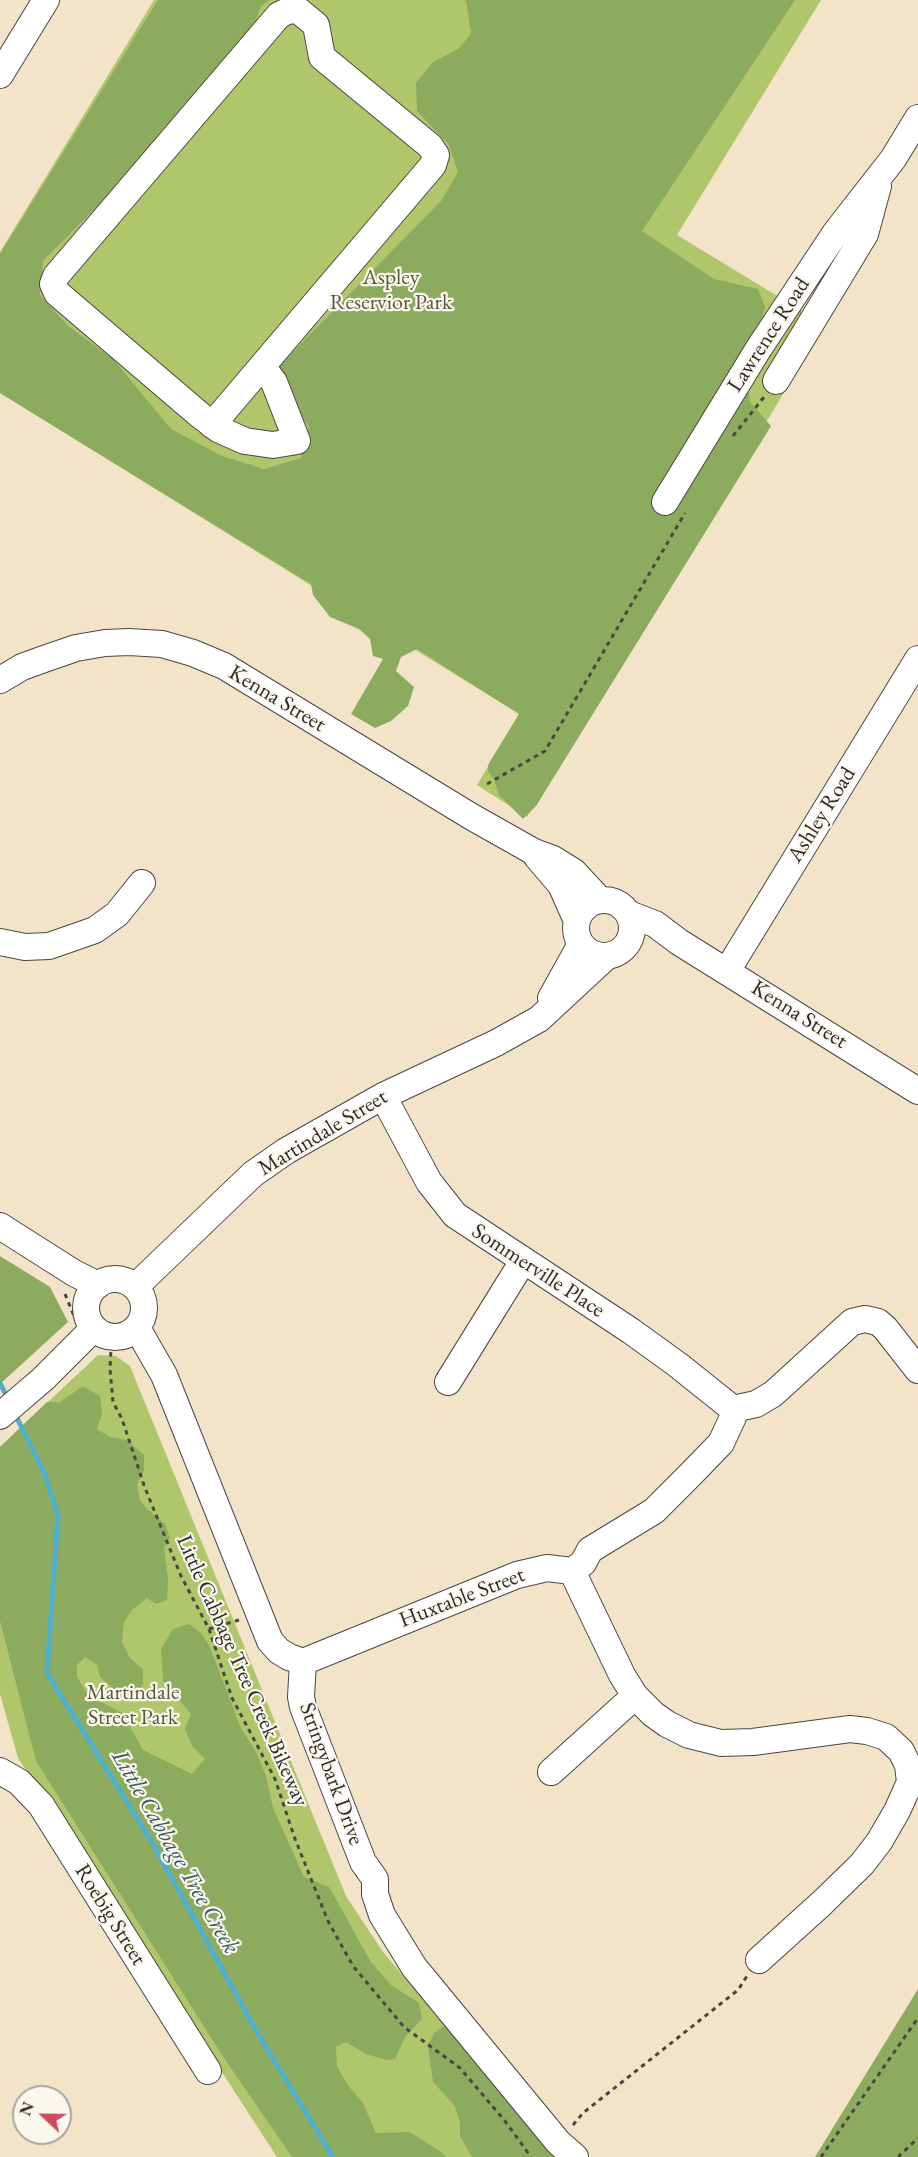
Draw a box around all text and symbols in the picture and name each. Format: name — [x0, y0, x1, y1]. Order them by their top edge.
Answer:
park label: Aspley Reservior Park — [330, 265, 452, 316]
street label: Lawrence Road — [722, 273, 816, 397]
street label: Kenna Street — [224, 660, 330, 738]
street label: Ashley Road — [782, 762, 862, 868]
street label: Kenna Street — [746, 975, 852, 1055]
street label: Martindale Street — [254, 1084, 392, 1182]
street label: Sommerville Place — [467, 1218, 609, 1324]
street label: Little Cabbage Tree Creek Bikeway — [170, 1531, 314, 1811]
street label: Huxtable Street — [396, 1562, 528, 1634]
park label: Martindale Street Park — [86, 1680, 180, 1732]
street label: Stringybark Drive — [293, 1699, 369, 1849]
water label: Little Cabbage Tree Creek — [105, 1745, 245, 1959]
street label: Roebig Street — [69, 1860, 151, 1970]
north arrow — [12, 2085, 72, 2145]
text: N — [15, 2099, 39, 2119]

